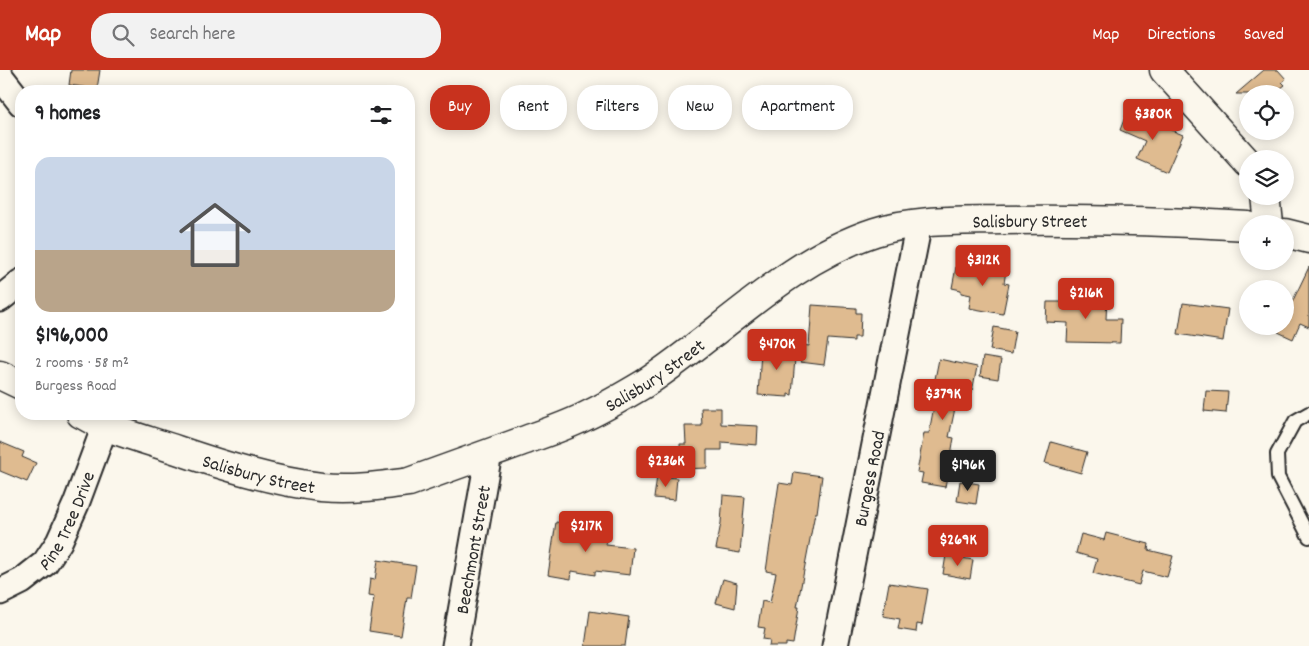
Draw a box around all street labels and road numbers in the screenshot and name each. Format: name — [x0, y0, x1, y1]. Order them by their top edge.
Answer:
street label: Salisbury Street — [972, 210, 1088, 237]
street label: Salisbury Street — [601, 334, 712, 421]
street label: Burgess Road — [849, 429, 894, 529]
street label: Salisbury Street — [198, 449, 316, 503]
street label: Pine Tree Drive — [35, 468, 104, 579]
street label: Beechmont Street — [451, 484, 500, 616]

